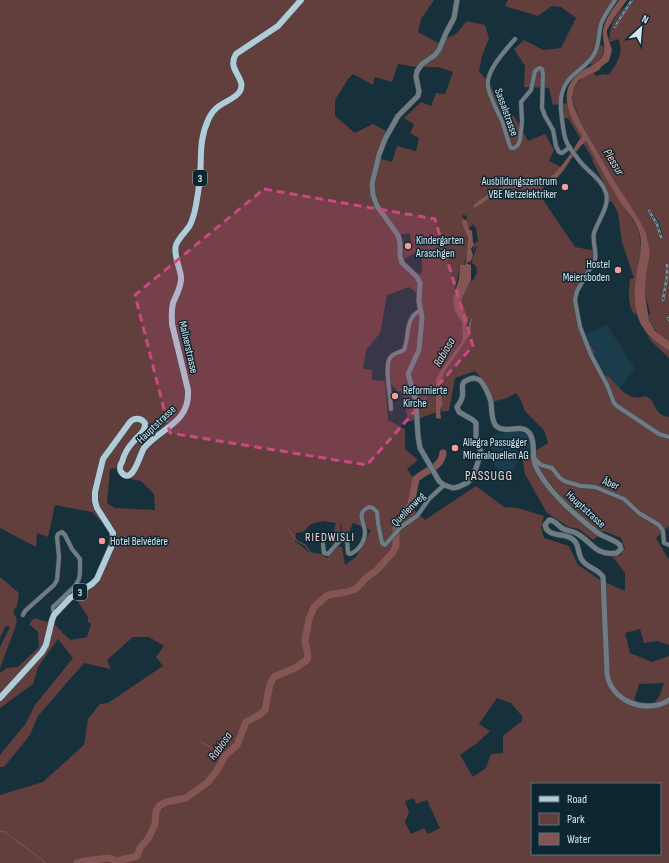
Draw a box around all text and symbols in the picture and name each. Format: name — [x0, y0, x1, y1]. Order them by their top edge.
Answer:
north arrow — [621, 8, 661, 48]
text: N — [640, 12, 651, 27]
street label: Sassalstrasse — [492, 87, 521, 138]
water label: Plessur — [600, 146, 628, 179]
road number: 3 — [193, 170, 207, 186]
place label: Ausbildungszentrum VBE Netzelektriker — [481, 175, 557, 201]
marker: Ausbildungszentrum VBE Netzelektriker — [560, 182, 570, 192]
place label: Kindergarten Araschgen — [415, 234, 464, 260]
marker: Kindergarten Araschgen — [403, 241, 413, 251]
place label: Hostel Meiersboden — [563, 258, 610, 284]
marker: Hostel Meiersboden — [613, 265, 623, 275]
street label: Malixerstrasse — [176, 320, 201, 374]
water label: Rabiosa — [430, 335, 459, 369]
place label: Reformierte Kirche — [403, 384, 448, 410]
marker: Reformierte Kirche — [390, 391, 400, 401]
street label: Hauptstrasse — [134, 403, 178, 446]
place label: Allegra Passugger Mineralquellen AG — [462, 436, 529, 462]
marker: Allegra Passugger Mineralquellen AG — [450, 443, 460, 453]
district label: PASSUGG — [465, 468, 513, 484]
street label: Äber — [600, 474, 621, 493]
street label: Hauptstrasse — [563, 488, 608, 531]
street label: Quellenweg — [389, 489, 428, 529]
district label: RIEDWISLI — [305, 530, 355, 545]
place label: Hotel Belvédère — [110, 535, 168, 548]
marker: Hotel Belvédère — [97, 536, 107, 546]
road number: 3 — [73, 584, 87, 600]
water label: Rabiosa — [205, 729, 236, 763]
legend — [531, 783, 661, 855]
text: Road — [567, 792, 587, 807]
text: Park — [567, 812, 585, 827]
text: Water — [567, 832, 591, 847]

